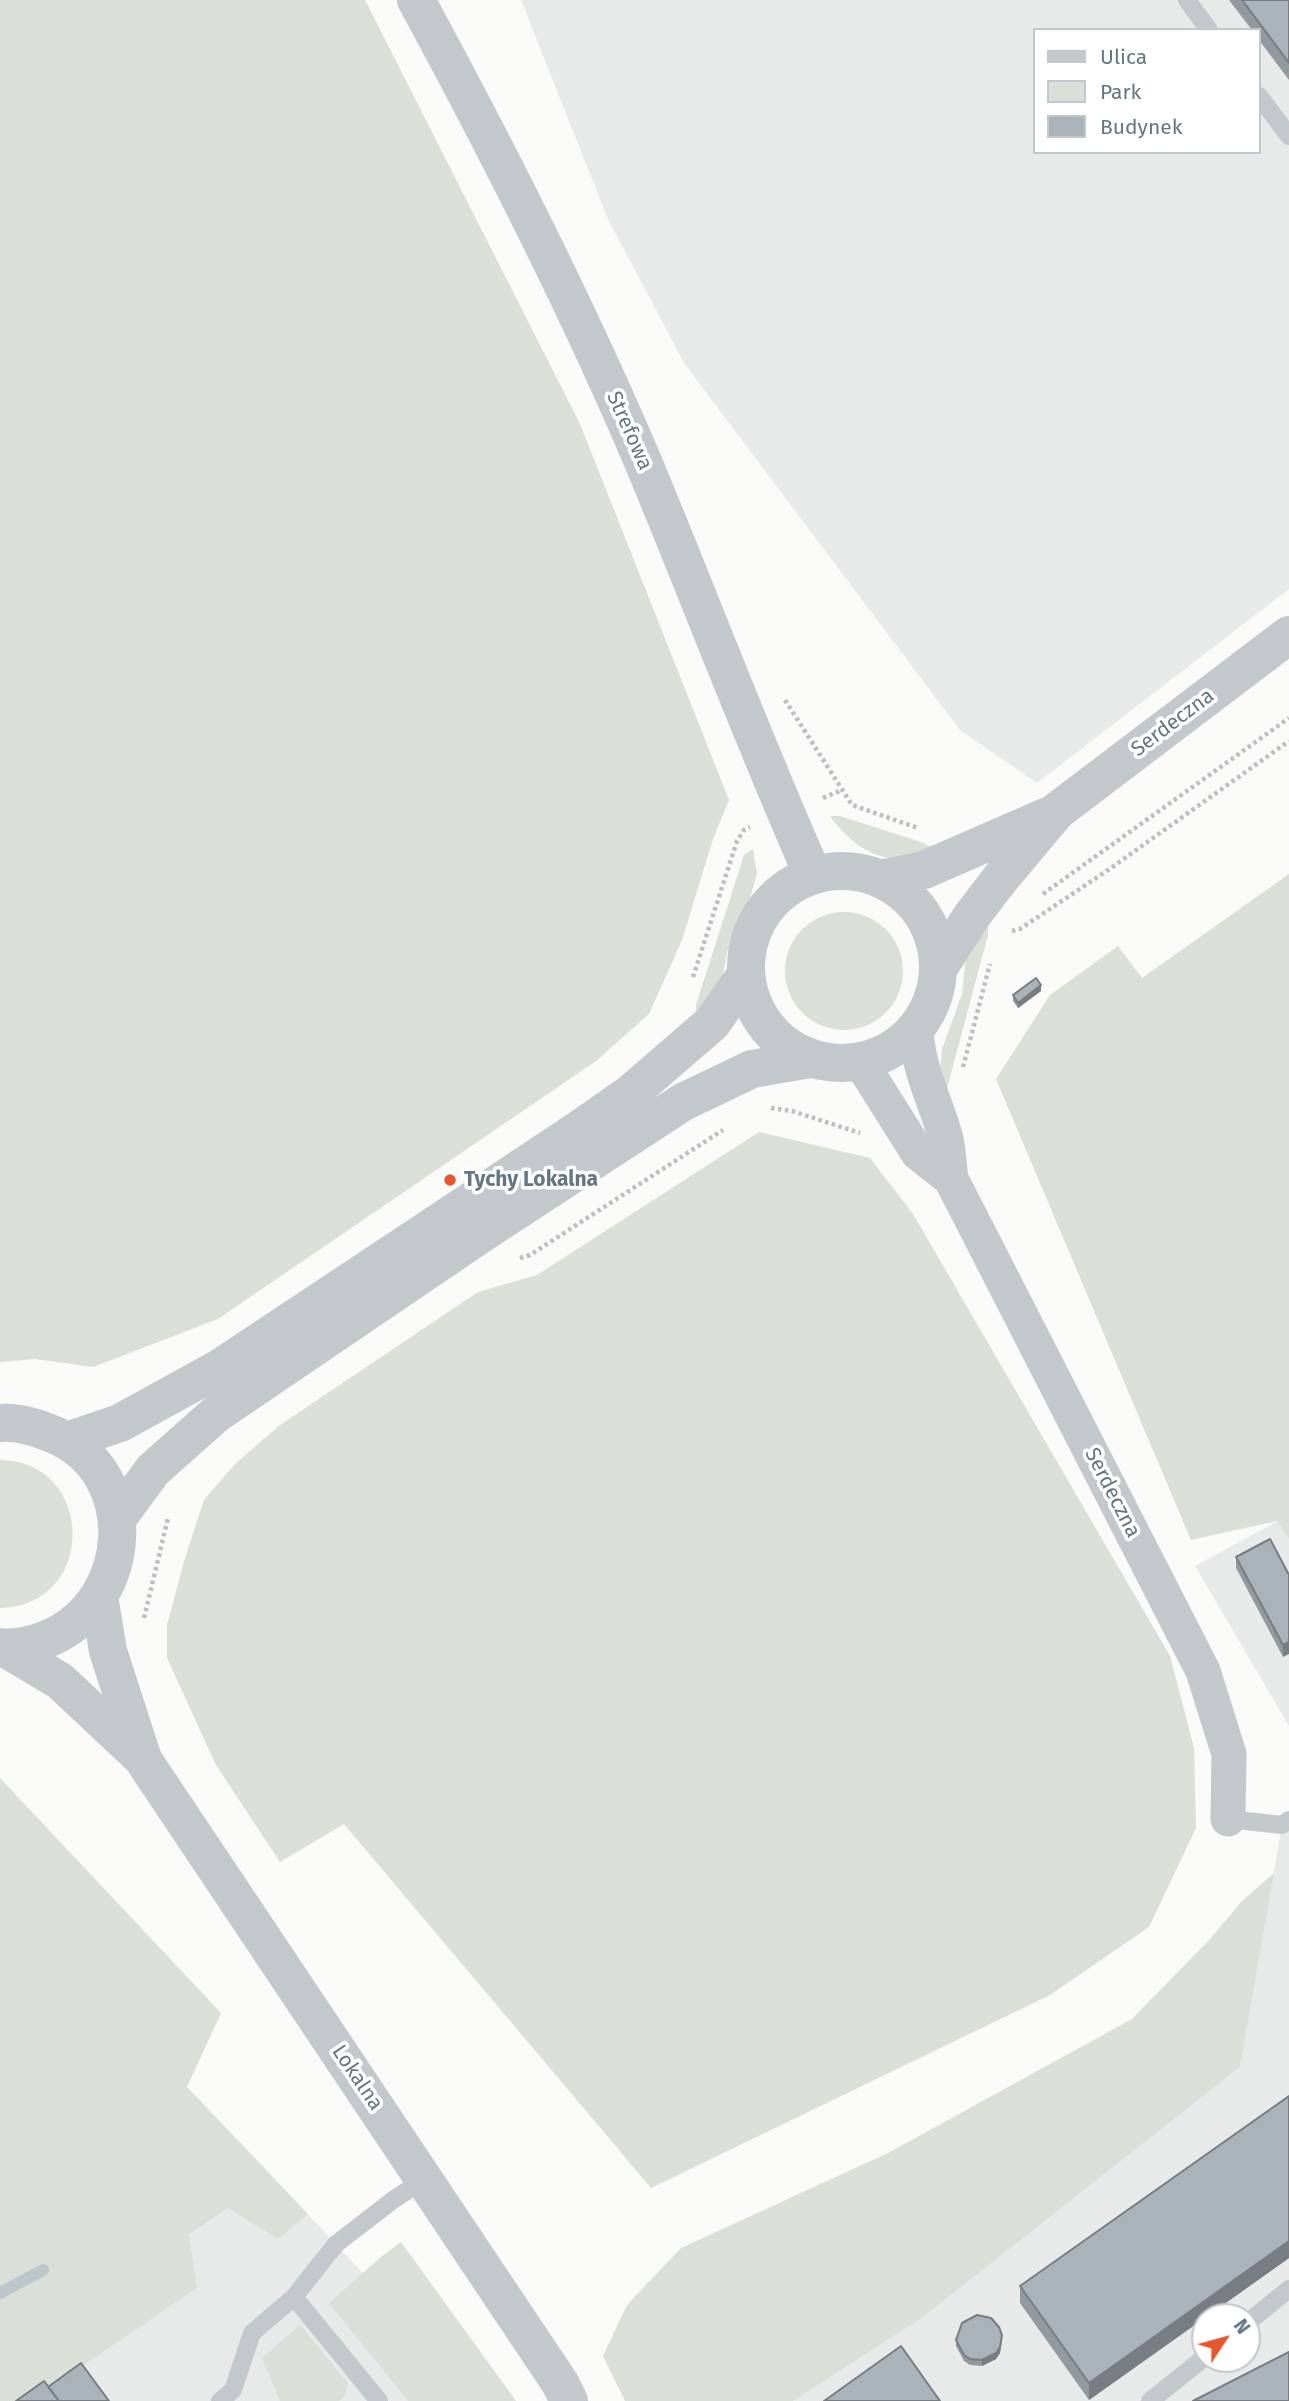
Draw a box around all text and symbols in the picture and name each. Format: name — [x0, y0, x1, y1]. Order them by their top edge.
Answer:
legend — [1034, 28, 1261, 154]
text: Ulica — [1100, 44, 1147, 70]
text: Park — [1100, 79, 1141, 105]
text: Budynek — [1100, 114, 1182, 140]
street label: Strefowa — [601, 388, 657, 474]
street label: Serdeczna — [1127, 684, 1219, 762]
place label: Tychy Lokalna — [464, 1167, 598, 1193]
marker: Tychy Lokalna — [442, 1172, 458, 1188]
street label: Serdeczna — [1079, 1444, 1145, 1542]
street label: Lokalna — [326, 2040, 388, 2116]
north arrow — [1191, 2303, 1261, 2373]
text: N — [1229, 2315, 1255, 2338]

